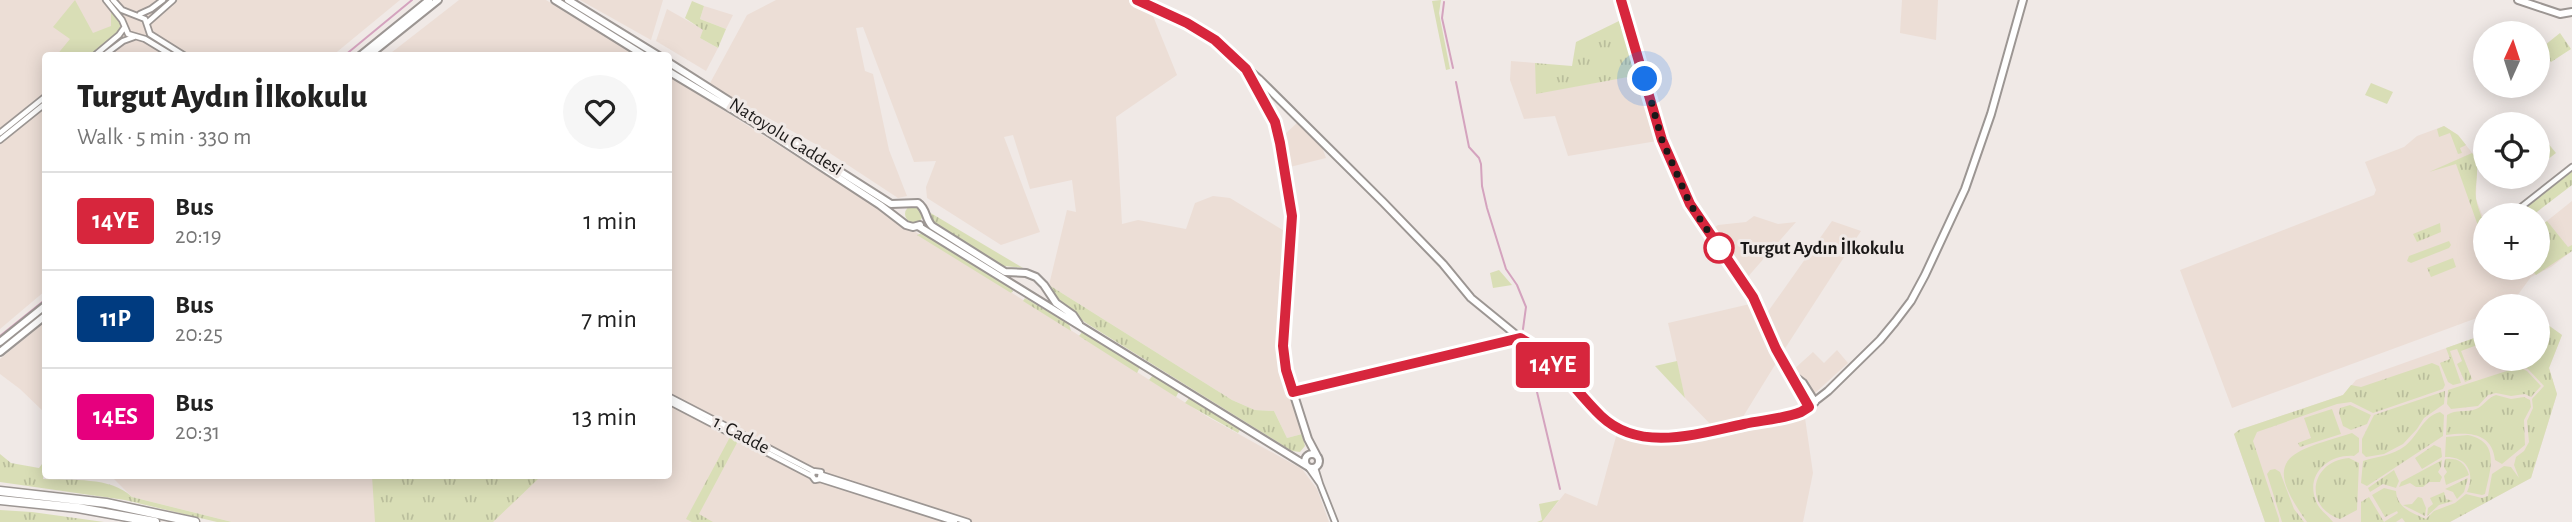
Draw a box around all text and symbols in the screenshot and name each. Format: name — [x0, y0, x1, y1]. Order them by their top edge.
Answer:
north arrow — [2473, 21, 2550, 98]
map controls — [2473, 21, 2550, 371]
your location — [1627, 61, 1662, 96]
button: heart — [563, 75, 637, 149]
text: Turgut Aydın İlkokulu — [77, 81, 367, 114]
street label: Natoyolu Caddesi — [726, 95, 846, 179]
button: locate — [2473, 112, 2550, 189]
text: Walk · 5 min · 330 m — [77, 126, 251, 149]
text: Bus — [175, 194, 214, 220]
button: + — [2473, 203, 2550, 280]
text: 1 min — [583, 208, 637, 234]
text: 14YE — [92, 209, 139, 233]
text: 20:19 — [175, 225, 222, 248]
marker: Turgut Aydın İlkokulu — [1704, 233, 1734, 263]
place label: Turgut Aydın İlkokulu — [1740, 237, 1904, 258]
text: Bus — [175, 292, 214, 318]
button: − — [2473, 294, 2550, 371]
text: 7 min — [581, 306, 637, 332]
text: 11P — [100, 307, 131, 331]
text: 20:25 — [175, 323, 223, 346]
line badge: 14YE — [1504, 342, 1602, 388]
text: 14YE — [1530, 353, 1576, 377]
text: Bus — [175, 390, 214, 416]
text: 13 min — [573, 404, 637, 430]
text: 14ES — [93, 405, 138, 429]
street label: 1. Cadde — [710, 412, 772, 458]
text: 20:31 — [175, 421, 220, 444]

